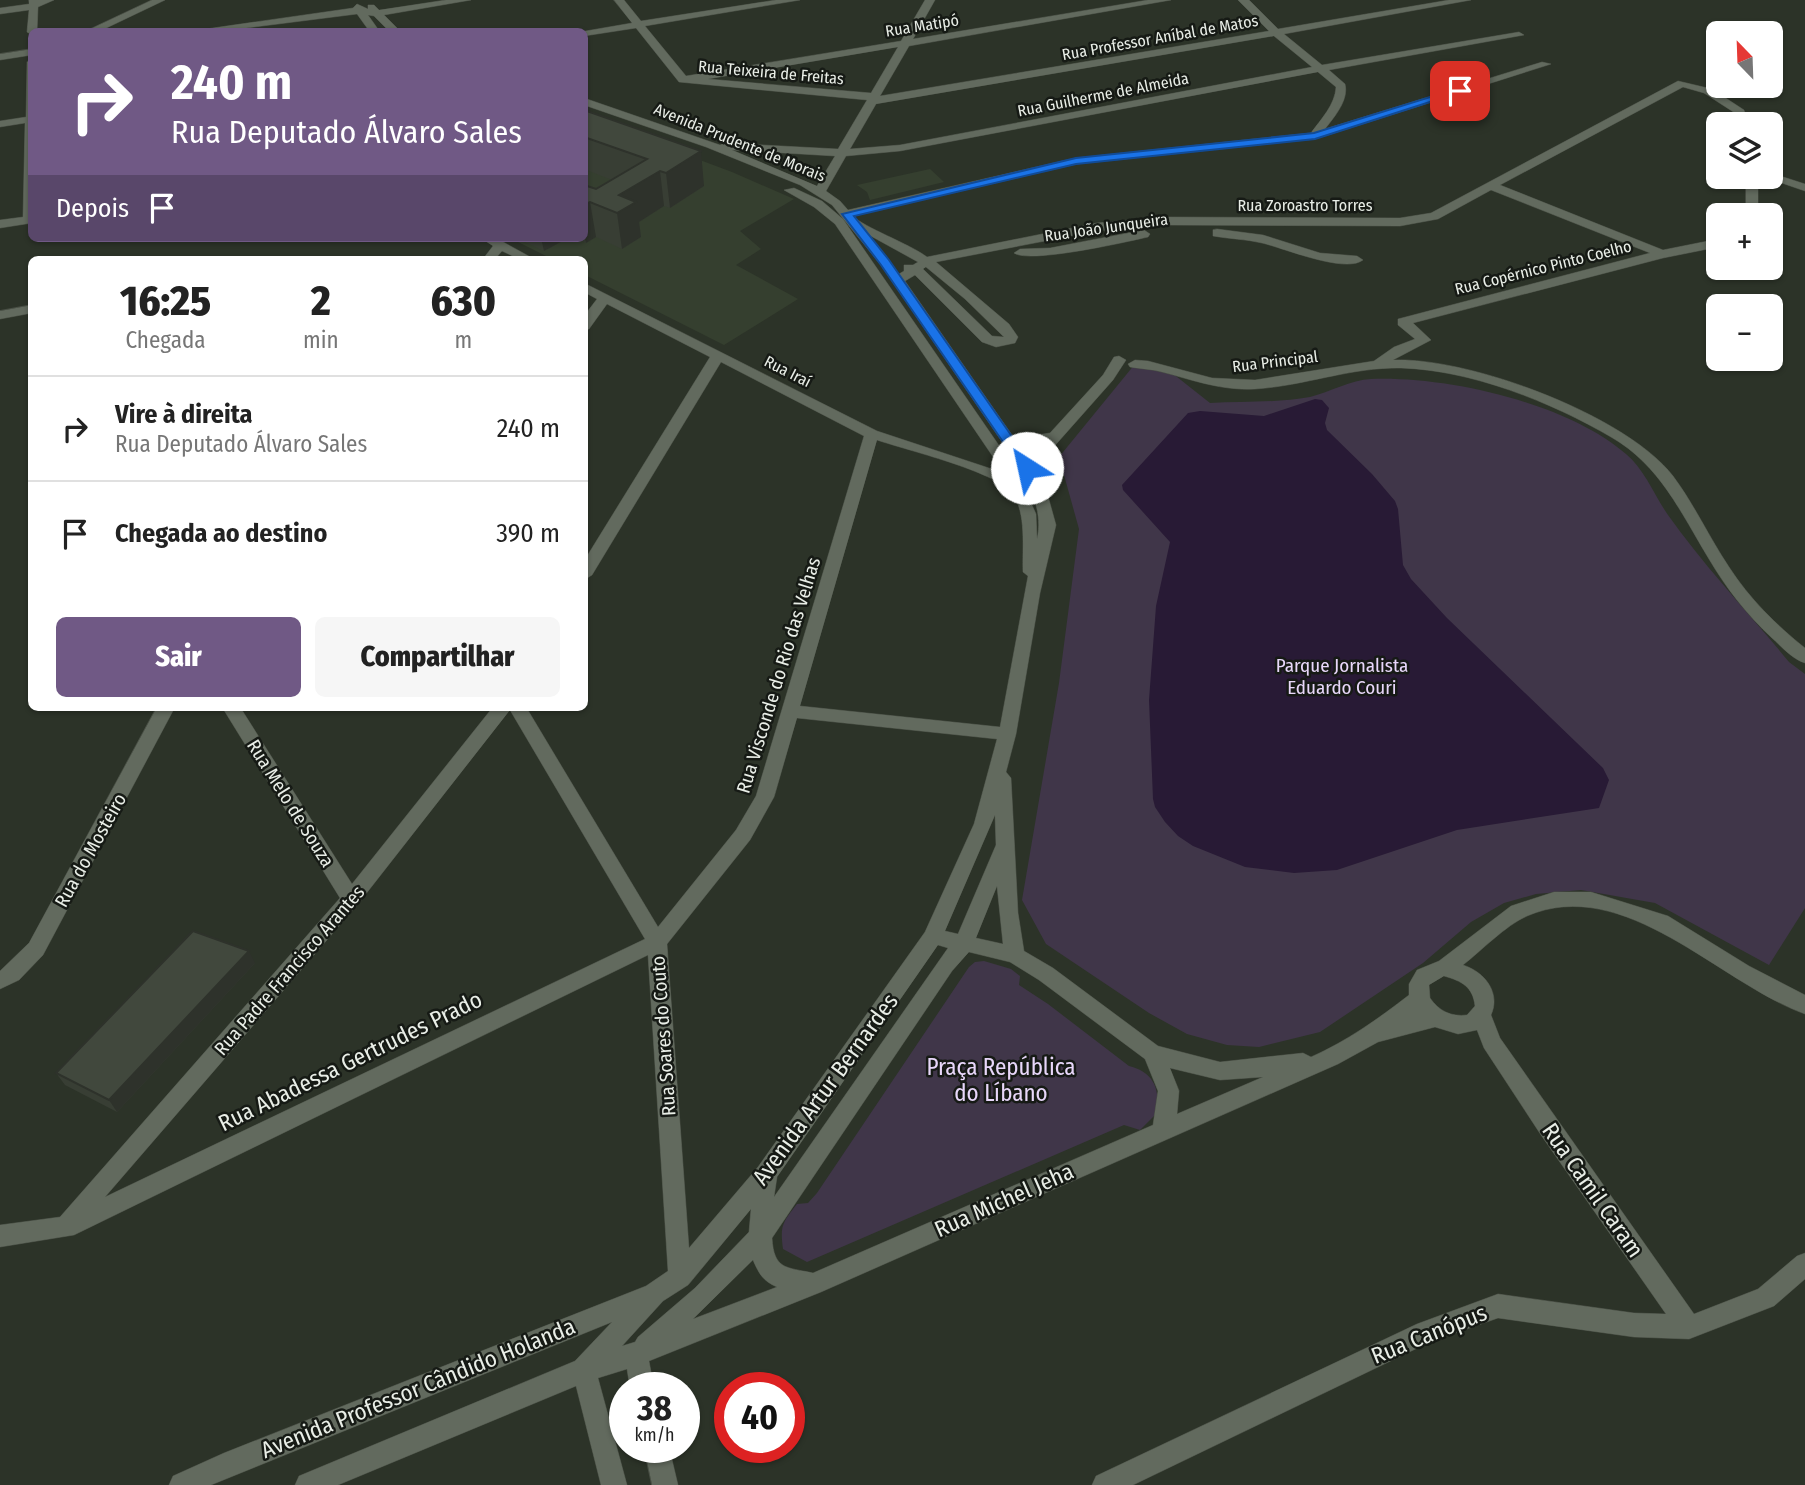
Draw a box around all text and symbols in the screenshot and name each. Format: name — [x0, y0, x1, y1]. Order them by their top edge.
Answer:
street label: Rua Matipó — [884, 10, 960, 41]
street label: Rua Professor Aníbal de Matos — [1060, 11, 1260, 64]
north arrow — [1706, 21, 1783, 98]
map controls — [1706, 21, 1783, 371]
text: 240 m — [171, 53, 292, 112]
icon: right — [56, 56, 147, 147]
street label: Rua Teixeira de Freitas — [697, 57, 845, 88]
pin — [1430, 61, 1490, 121]
street label: Rua Guilherme de Almeida — [1016, 69, 1190, 120]
icon: arrive — [1441, 72, 1479, 110]
street label: Avenida Prudente de Morais — [651, 99, 829, 186]
button: layers — [1706, 112, 1783, 189]
text: Rua Deputado Álvaro Sales — [171, 113, 522, 151]
icon: arrive — [143, 189, 181, 227]
text: Depois — [56, 193, 129, 224]
street label: Rua Zoroastro Torres — [1237, 196, 1373, 215]
button: + — [1706, 203, 1783, 280]
street label: Rua João Junqueira — [1043, 209, 1169, 246]
street label: Rua Copérnico Pinto Coelho — [1453, 236, 1633, 299]
text: 16:25 — [120, 276, 211, 326]
text: 2 — [311, 276, 331, 326]
text: 630 — [431, 276, 496, 326]
button: − — [1706, 294, 1783, 371]
text: Chegada — [125, 326, 206, 354]
text: min — [303, 326, 339, 354]
text: m — [454, 326, 472, 354]
street label: Rua Principal — [1231, 347, 1319, 376]
street label: Rua Iraí — [761, 352, 814, 391]
text: Vire à direita — [115, 399, 253, 430]
icon: right — [56, 410, 94, 448]
text: 240 m — [497, 413, 560, 444]
text: Rua Deputado Álvaro Sales — [115, 430, 367, 458]
position arrow — [990, 431, 1064, 505]
icon: arrive — [56, 515, 94, 553]
text: Chegada ao destino — [115, 518, 327, 549]
text: 390 m — [496, 518, 560, 549]
street label: Rua Visconde do Rio das Velhas — [732, 554, 825, 796]
button: Sair — [56, 617, 301, 697]
button: Compartilhar — [315, 617, 560, 697]
park label: Parque Jornalista Eduardo Couri — [1276, 654, 1408, 699]
street label: Rua Melo de Souza — [242, 735, 339, 871]
street label: Rua do Mosteiro — [50, 789, 131, 911]
street label: Rua Padre Francisco Arantes — [209, 881, 369, 1060]
street label: Rua Soares do Couto — [646, 955, 681, 1117]
street label: Rua Abadessa Gertrudes Prado — [214, 985, 486, 1137]
street label: Avenida Artur Bernardes — [746, 988, 904, 1190]
park label: Praça República do Líbano — [926, 1053, 1076, 1107]
street label: Rua Camil Caram — [1536, 1117, 1650, 1263]
street label: Rua Michel Jeha — [930, 1157, 1078, 1243]
street label: Rua Canópus — [1367, 1298, 1491, 1370]
street label: Avenida Professor Cândido Holanda — [257, 1312, 579, 1464]
speed limit sign: 40 — [714, 1372, 805, 1463]
text: 38 — [637, 1387, 672, 1429]
text: km/h — [634, 1424, 675, 1446]

